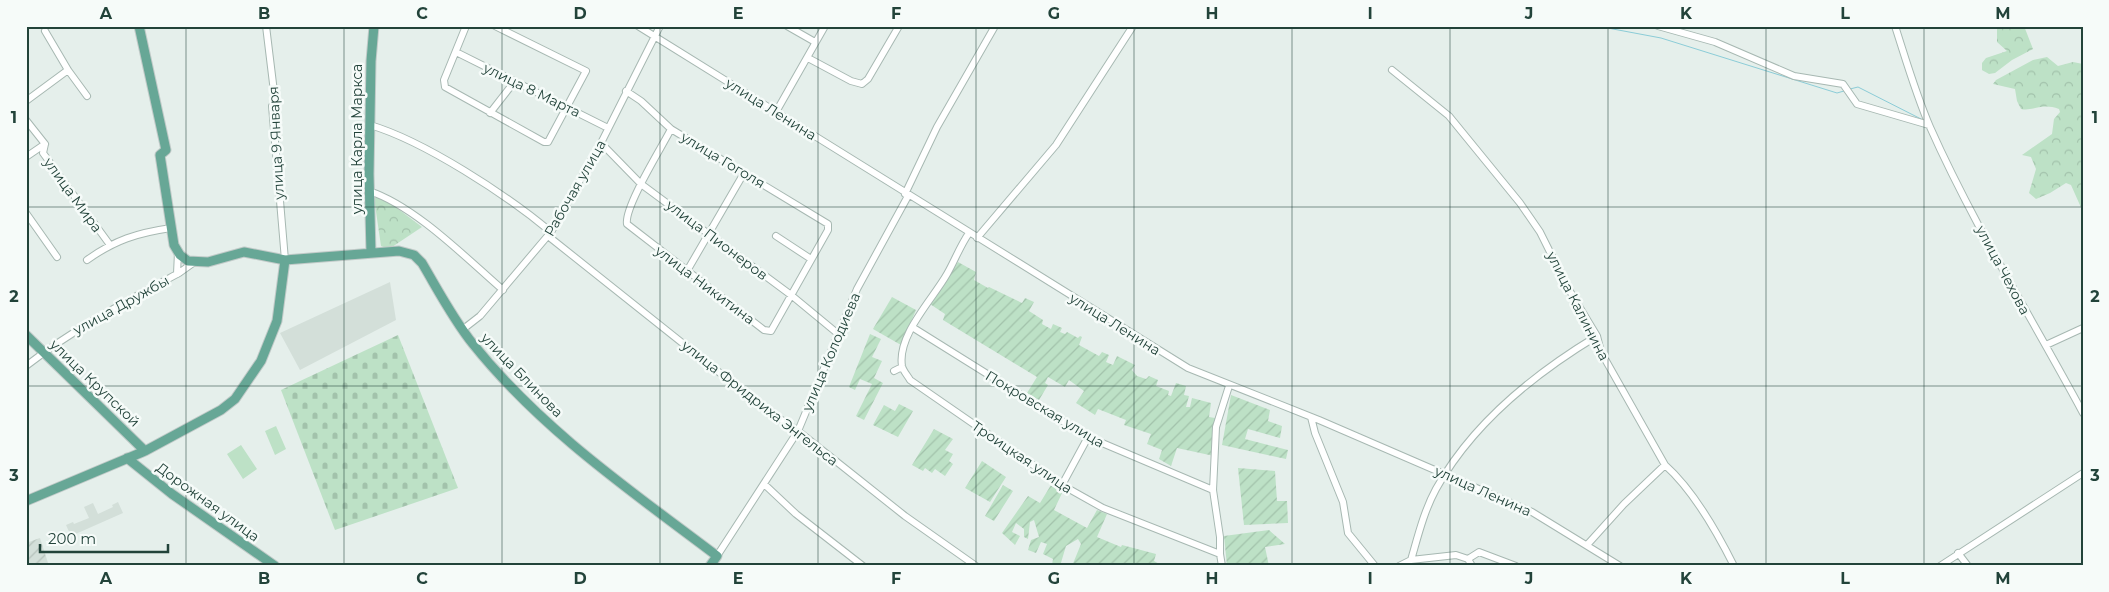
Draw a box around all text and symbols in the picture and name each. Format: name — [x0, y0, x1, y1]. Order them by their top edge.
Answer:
text: A — [99, 4, 113, 23]
text: B — [258, 4, 270, 23]
text: C — [416, 4, 428, 23]
text: D — [573, 4, 587, 23]
text: E — [733, 4, 743, 23]
text: F — [891, 4, 901, 23]
text: G — [1048, 4, 1060, 23]
text: H — [1206, 4, 1218, 23]
text: I — [1367, 4, 1373, 23]
text: J — [1524, 4, 1533, 23]
text: K — [1680, 4, 1693, 23]
text: L — [1840, 4, 1850, 23]
text: M — [1995, 4, 2011, 23]
street label: улица 8 Марта — [480, 58, 583, 121]
street label: улица Карла Маркса — [348, 64, 366, 215]
street label: улица Ленина — [721, 73, 820, 144]
street label: улица 9 Января — [264, 86, 288, 201]
text: 1 — [11, 108, 17, 127]
text: 1 — [2092, 108, 2098, 127]
street label: улица Гоголя — [677, 127, 768, 192]
street label: Рабочая улица — [540, 137, 610, 239]
street label: улица Мира — [39, 153, 106, 236]
street label: улица Пионеров — [662, 195, 771, 284]
street label: улица Чехова — [1971, 221, 2034, 318]
street label: улица Никитина — [651, 241, 758, 328]
street label: улица Калинина — [1542, 247, 1613, 364]
street label: улица Дружбы — [69, 271, 172, 339]
text: 2 — [9, 287, 19, 306]
text: 2 — [2090, 287, 2100, 306]
street label: улица Ленина — [1065, 288, 1164, 359]
street label: улица Колодиева — [797, 290, 864, 415]
street label: улица Блинова — [476, 328, 567, 421]
street label: улица Крупской — [46, 335, 144, 430]
street label: улица Фридриха Энгельса — [677, 336, 842, 470]
street label: Покровская улица — [982, 366, 1108, 452]
street label: Троицкая улица — [968, 417, 1076, 497]
street label: Дорожная улица — [153, 459, 263, 545]
street label: улица Ленина — [1431, 461, 1534, 520]
text: 3 — [8, 466, 19, 485]
text: 3 — [2089, 466, 2100, 485]
scale bar — [40, 522, 168, 554]
text: 200 m — [48, 529, 96, 548]
text: A — [99, 569, 113, 588]
text: B — [258, 569, 270, 588]
text: C — [416, 569, 428, 588]
text: D — [573, 569, 587, 588]
text: E — [733, 569, 743, 588]
text: F — [891, 569, 901, 588]
text: G — [1048, 569, 1060, 588]
text: H — [1206, 569, 1218, 588]
text: I — [1367, 569, 1373, 588]
text: J — [1524, 569, 1533, 588]
text: K — [1680, 569, 1693, 588]
text: L — [1840, 569, 1850, 588]
text: M — [1995, 569, 2011, 588]

